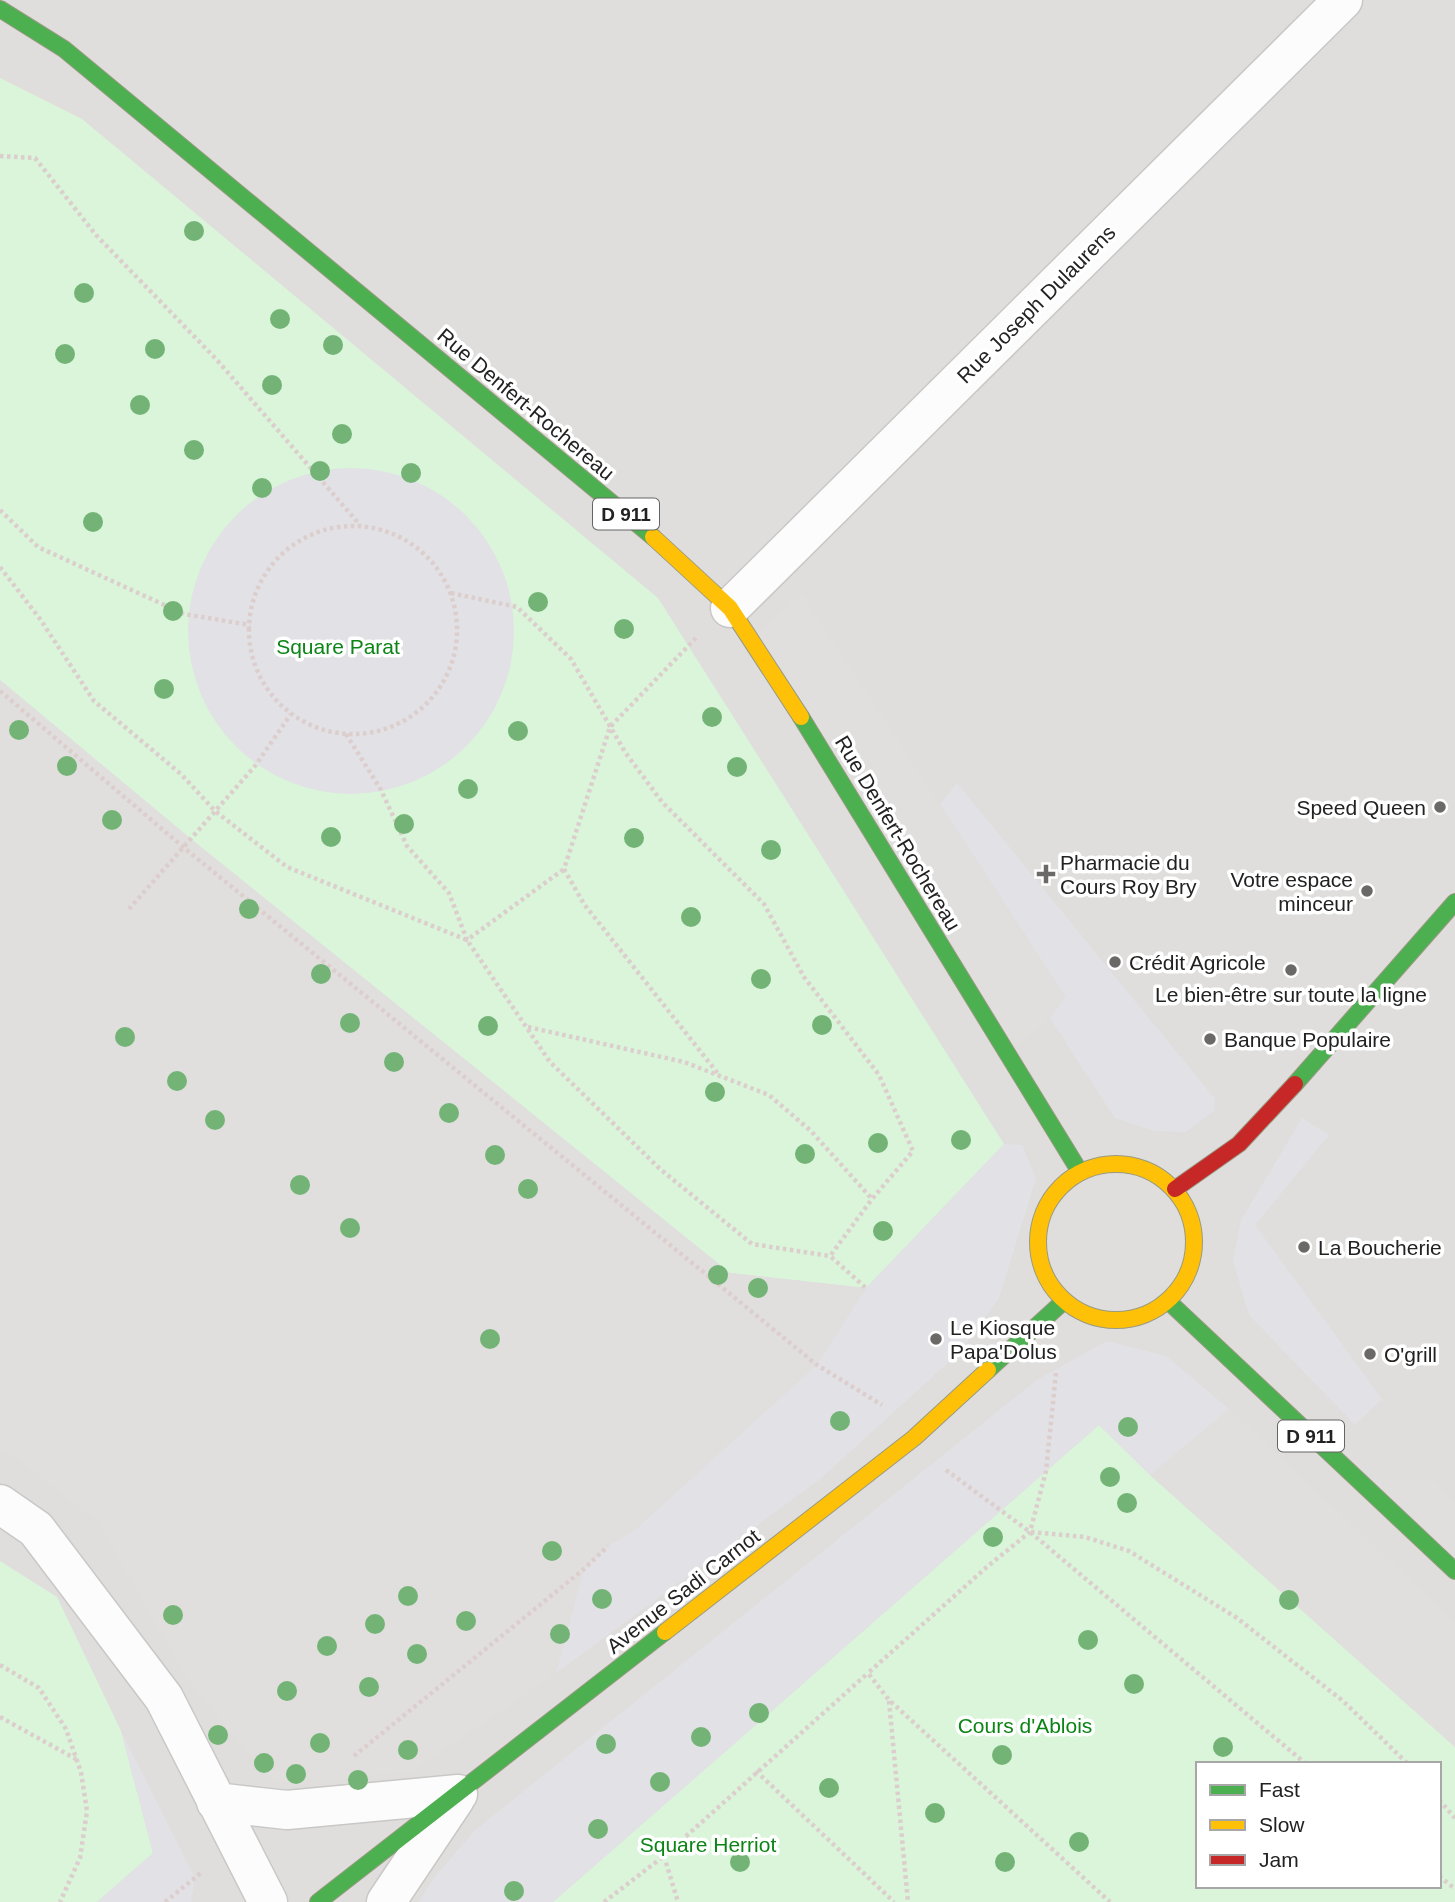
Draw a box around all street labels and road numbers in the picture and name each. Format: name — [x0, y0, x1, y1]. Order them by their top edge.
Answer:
street label: Rue Joseph Dulaurens — [952, 220, 1120, 388]
street label: Rue Denfert-Rochereau — [433, 324, 619, 484]
road number: D 911 — [593, 499, 659, 530]
street label: Rue Denfert-Rochereau — [831, 732, 965, 934]
road number: D 911 — [1278, 1420, 1344, 1452]
street label: Avenue Sadi Carnot — [602, 1524, 764, 1658]

